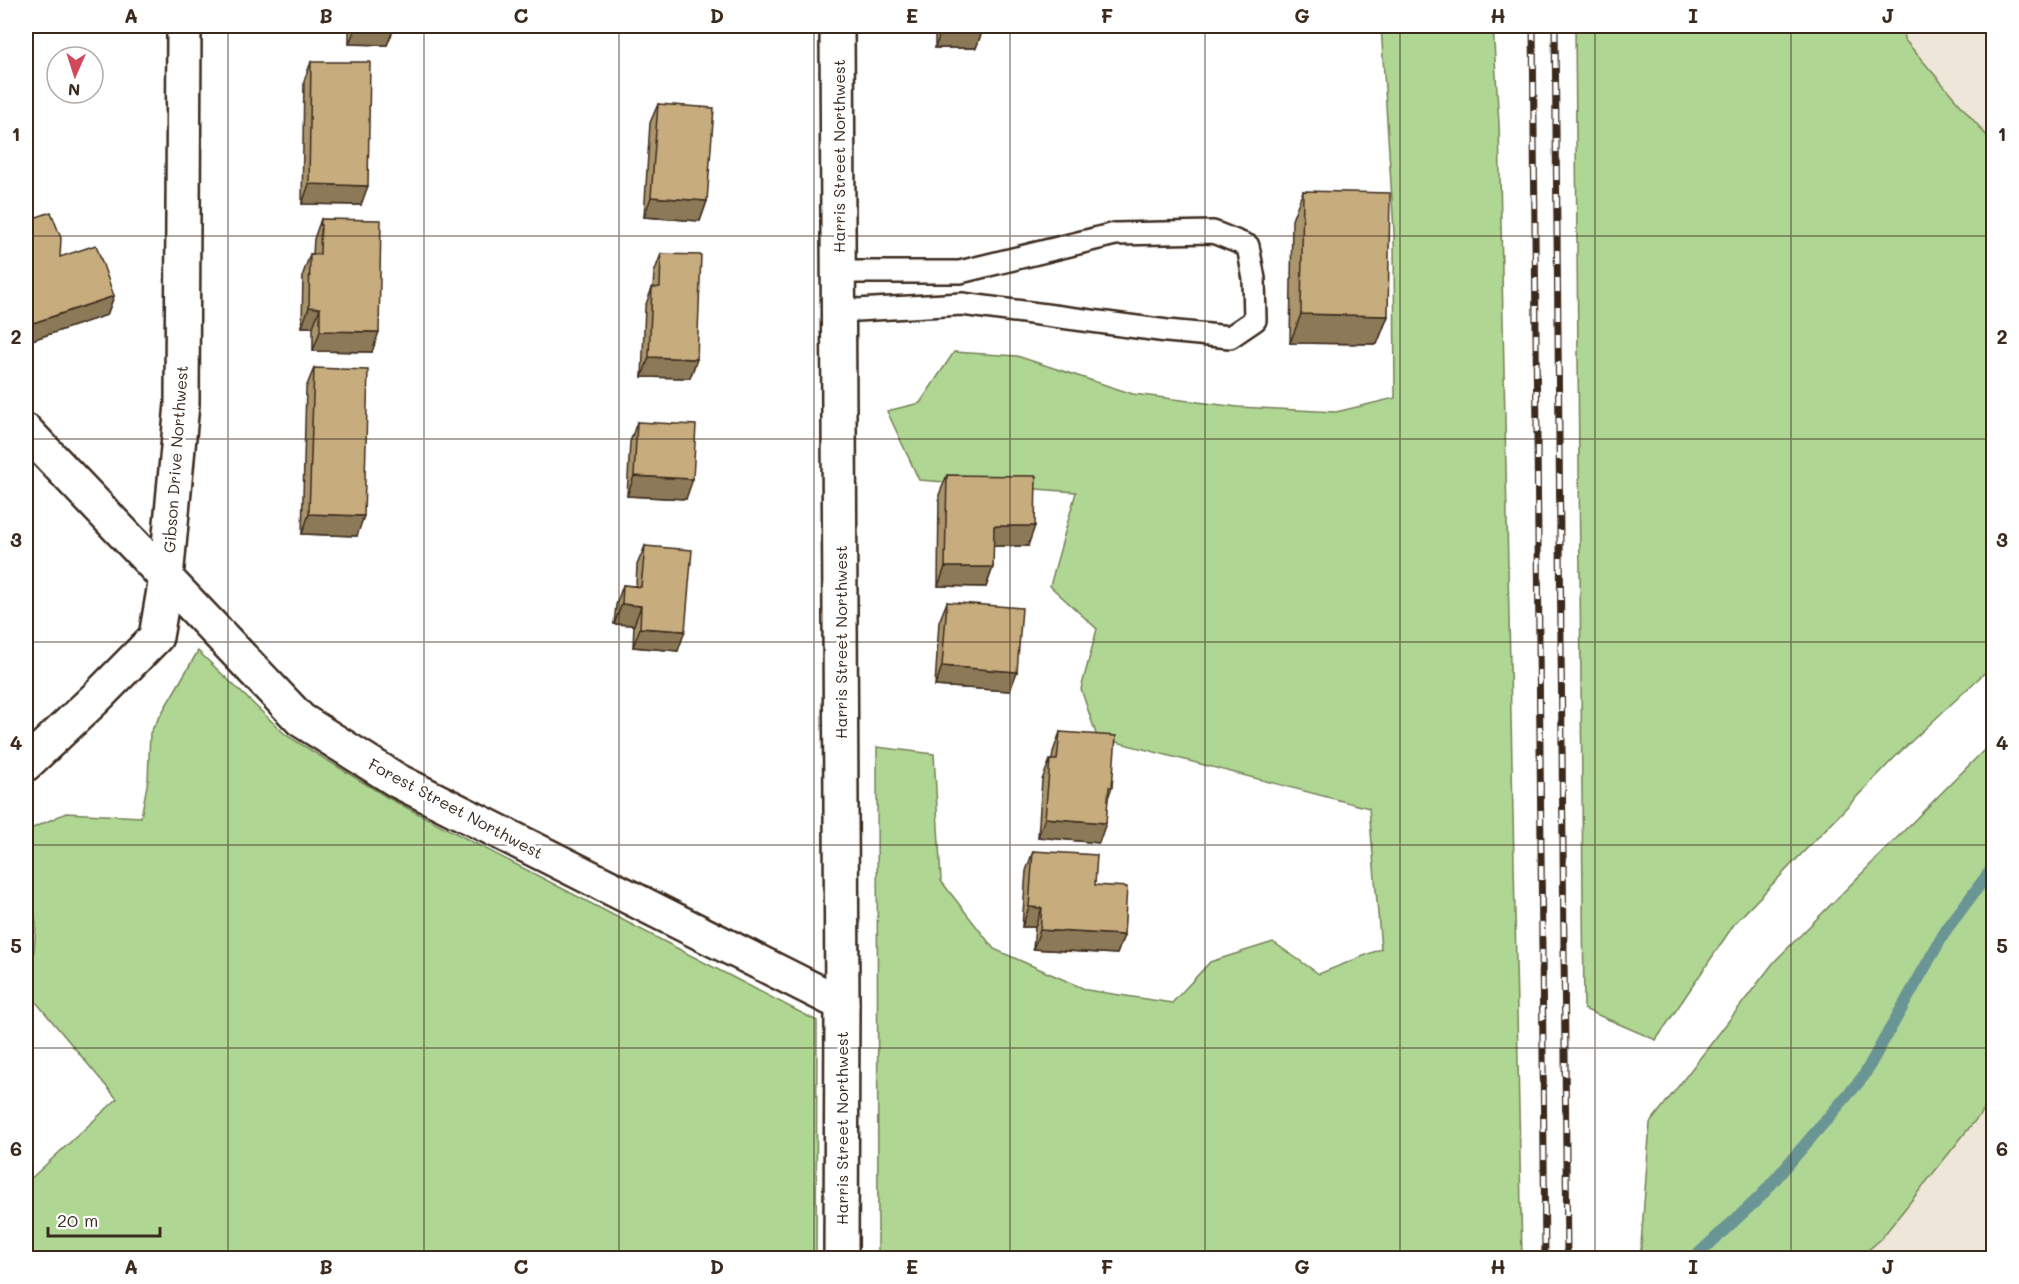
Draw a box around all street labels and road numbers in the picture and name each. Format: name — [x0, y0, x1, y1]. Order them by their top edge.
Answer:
street label: Harris Street Northwest — [828, 59, 849, 253]
street label: Gibson Drive Northwest — [158, 364, 192, 554]
street label: Harris Street Northwest — [830, 545, 851, 739]
street label: Forest Street Northwest — [365, 753, 547, 863]
street label: Harris Street Northwest — [831, 1031, 852, 1225]

